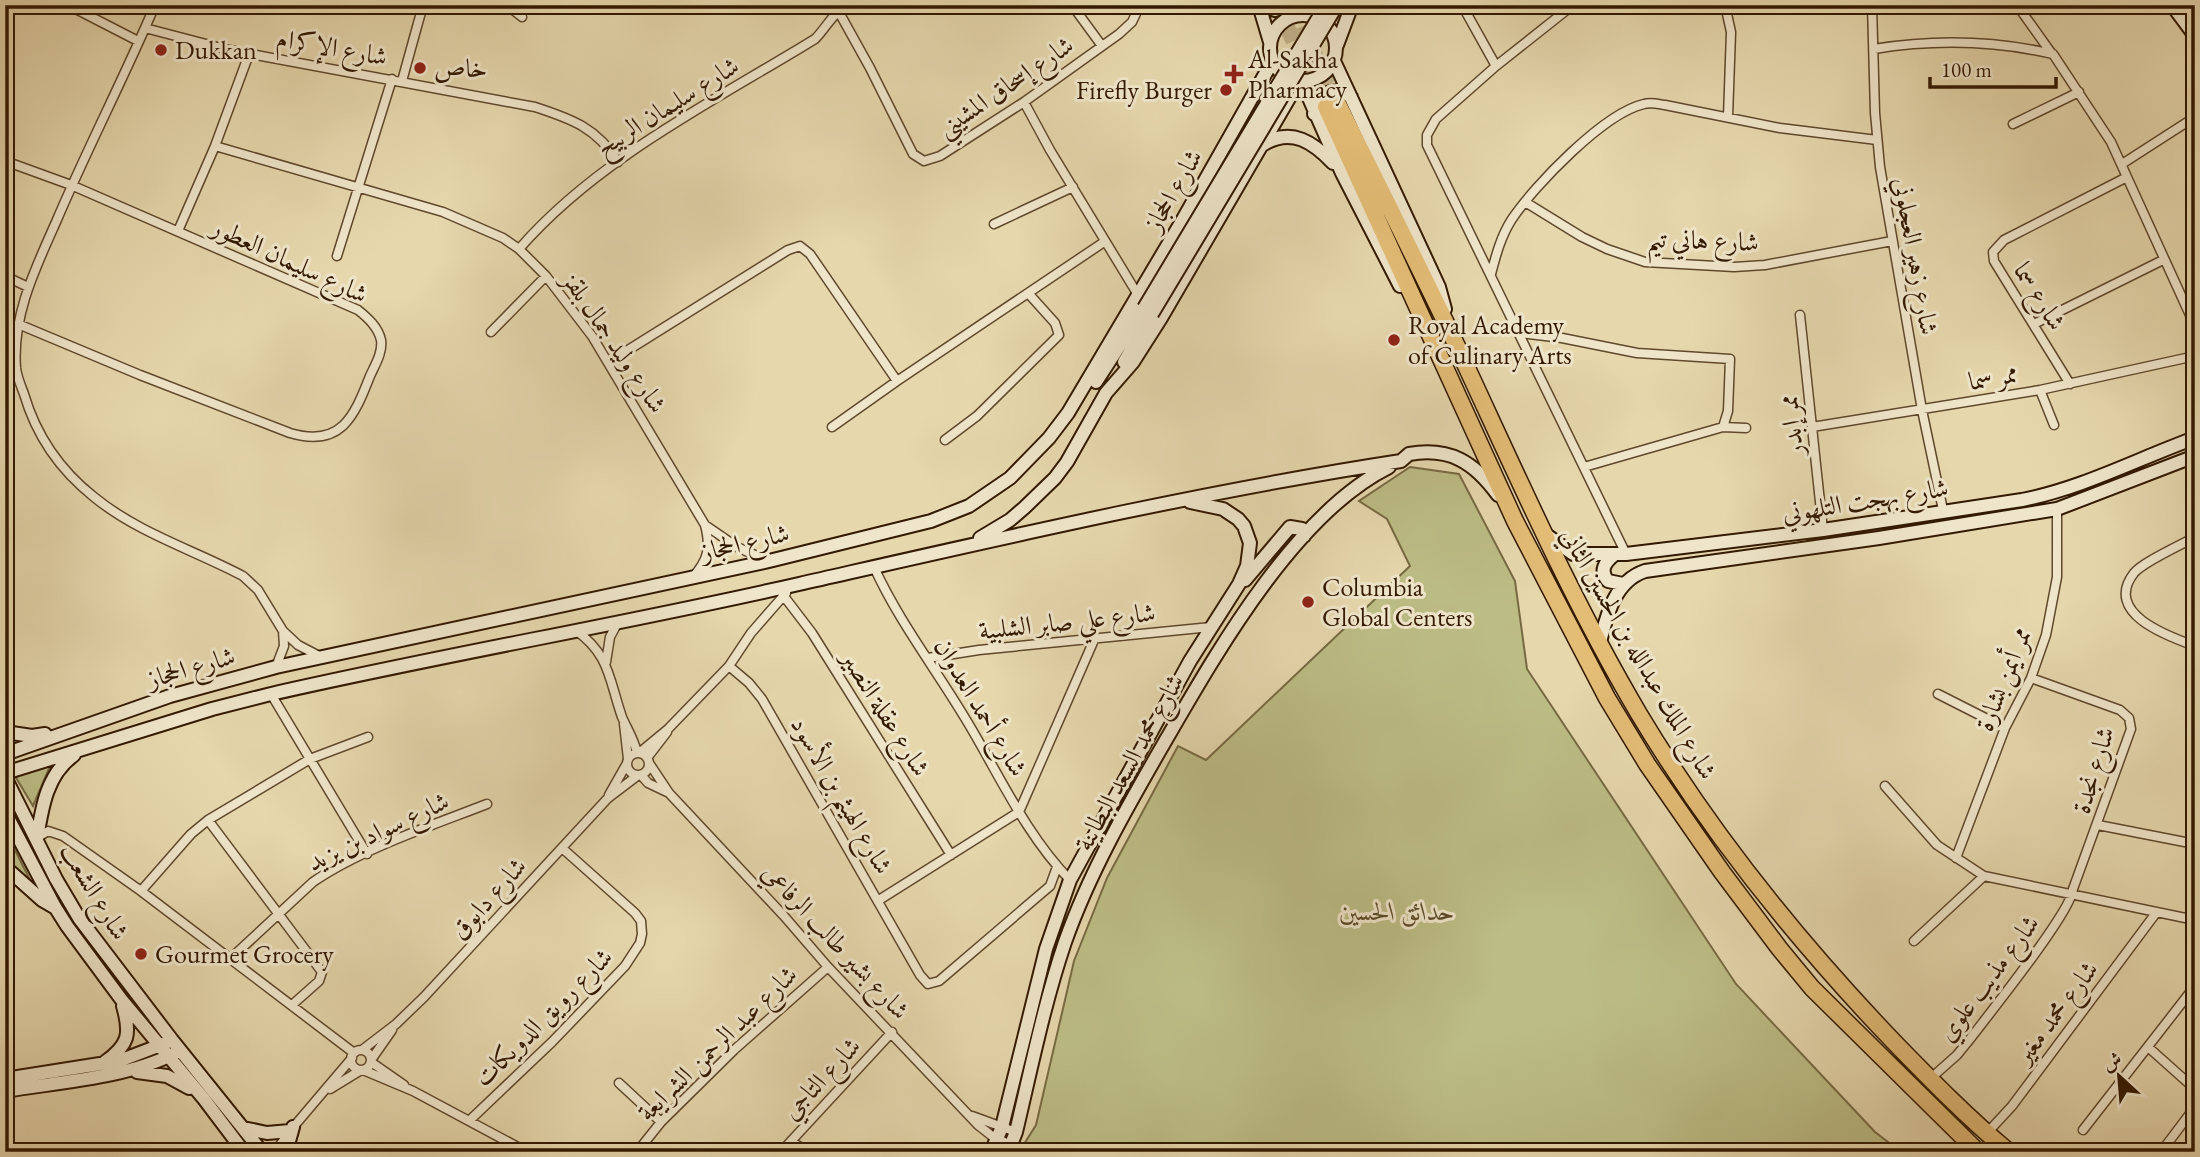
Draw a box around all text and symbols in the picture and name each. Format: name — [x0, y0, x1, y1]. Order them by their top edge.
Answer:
street label: شارع الإكرام — [273, 21, 390, 79]
street label: شارع إسحاق المشيني — [930, 28, 1084, 150]
place label: Dukkan — [175, 33, 257, 67]
marker: Dukkan — [153, 42, 169, 58]
place label: Al-Sakha Pharmacy — [1247, 42, 1347, 106]
scale bar — [1930, 46, 2056, 90]
street label: شارع سليمان الربيح — [589, 48, 749, 170]
place label: خاص — [434, 51, 487, 85]
text: 100 m — [1941, 56, 1992, 83]
marker: خاص — [412, 60, 428, 76]
marker: Al-Sakha Pharmacy — [1226, 66, 1242, 82]
place label: Firefly Burger — [1076, 73, 1212, 107]
marker: Firefly Burger — [1218, 82, 1234, 98]
street label: شارع الحجاز — [1134, 143, 1214, 242]
street label: شارع زهير العجلوني — [1880, 175, 1947, 338]
street label: شارع سليمان العطور — [202, 208, 373, 315]
street label: شارع هاني تيم — [1646, 221, 1759, 268]
street label: شارع سما — [2002, 255, 2074, 339]
street label: شارع وليد جمال بلقز — [549, 262, 675, 422]
place label: Royal Academy of Culinary Arts — [1408, 308, 1572, 372]
marker: Royal Academy of Culinary Arts — [1386, 332, 1402, 348]
street label: ممر سما — [1965, 356, 2021, 398]
street label: ممر إبدر — [1771, 393, 1811, 460]
street label: شارع بهجت التلهوني — [1779, 470, 1951, 535]
street label: شارع الحجاز — [695, 515, 794, 574]
street label: شارع الملك عبدالله بن الحسين الثاني — [1549, 521, 1725, 788]
place label: Columbia Global Centers — [1322, 570, 1472, 634]
marker: Columbia Global Centers — [1300, 594, 1316, 610]
street label: شارع علي صابر الشلبية — [977, 595, 1158, 655]
street label: ممر أيمن بشارة — [1967, 622, 2040, 736]
street label: شارع أحمد العدوان — [922, 632, 1036, 785]
street label: شارع الحجاز — [140, 638, 240, 701]
street label: شارع عقلة النصير — [828, 641, 938, 785]
street label: شارع محمد السعد البطاينة — [1066, 667, 1196, 859]
street label: شارع الهيثم بن الأسود — [775, 710, 902, 884]
street label: شارع نجدة — [2064, 723, 2127, 819]
street label: شارع سواد بن يزيد — [302, 783, 456, 883]
street label: شارع الشعب — [48, 836, 137, 949]
street label: شارع دابوق — [442, 850, 538, 950]
street label: شارع بشير طالب الرفاعي — [751, 856, 917, 1030]
park label: حدائق الحسين — [1339, 894, 1455, 928]
street label: شارع مذيب علوي — [1929, 908, 2051, 1051]
place label: Gourmet Grocery — [155, 937, 334, 971]
street label: شارع رويق الدويكات — [466, 940, 623, 1097]
marker: Gourmet Grocery — [133, 946, 149, 962]
street label: شارع محمد مغير — [2004, 954, 2110, 1076]
street label: شارع عبد الرحمن الشرايعة — [630, 958, 808, 1132]
street label: شارع التاجي — [774, 1029, 872, 1130]
north arrow — [2084, 1042, 2154, 1112]
text: ش — [2098, 1046, 2126, 1077]

